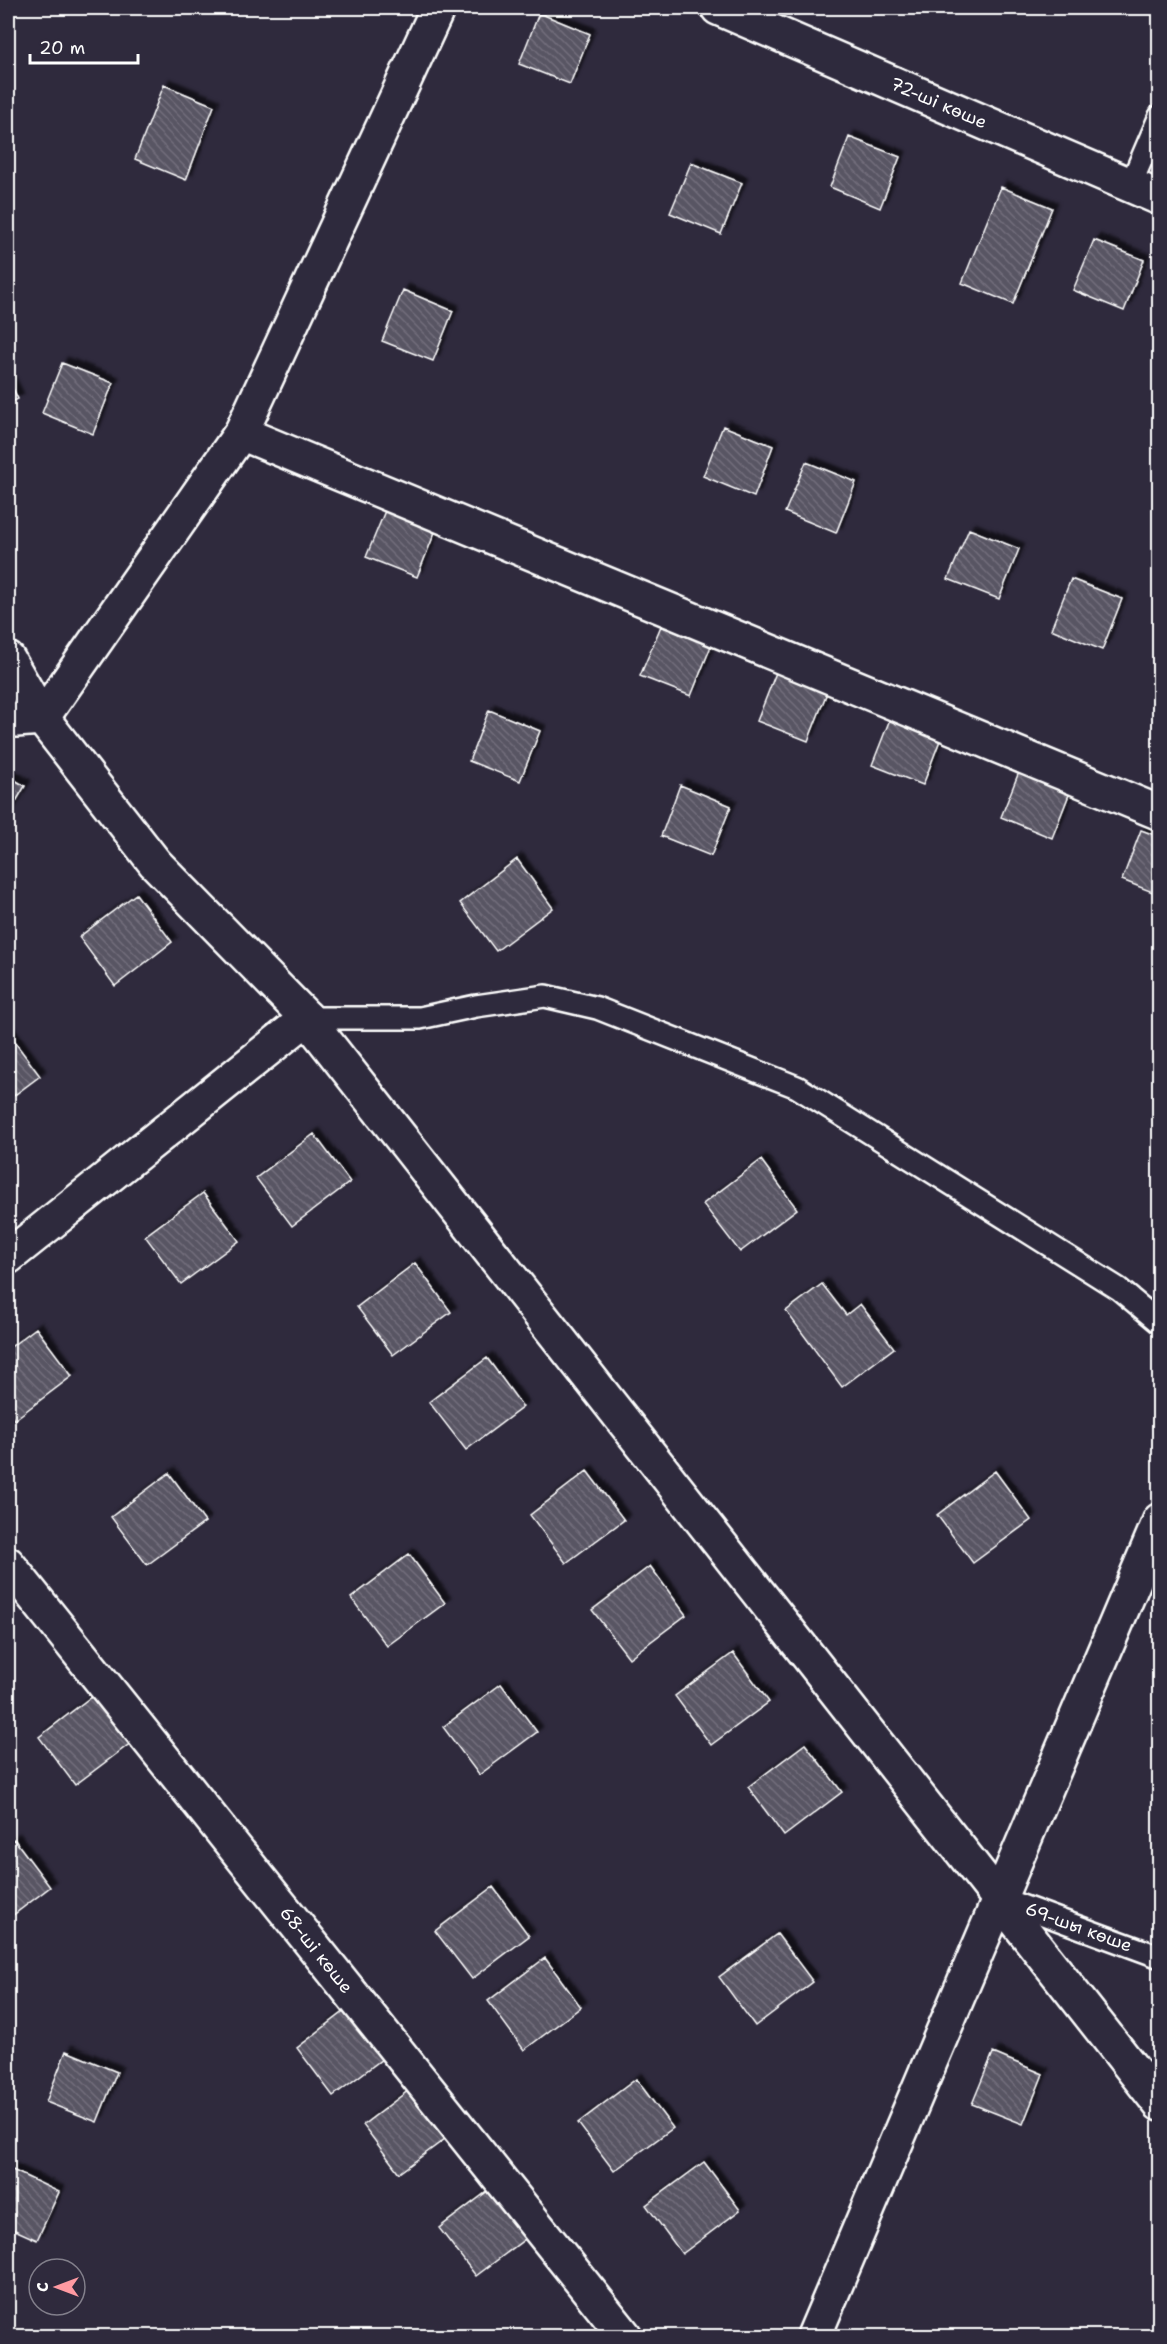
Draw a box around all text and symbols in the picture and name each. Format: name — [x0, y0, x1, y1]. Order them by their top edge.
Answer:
scale bar — [30, 27, 138, 65]
text: 20 m — [39, 36, 85, 60]
street label: 72-ші көше — [886, 71, 991, 134]
street label: 69-шы көше — [1022, 1896, 1136, 1958]
street label: 68-ші көше — [274, 1901, 359, 1998]
north arrow — [27, 2257, 87, 2317]
text: С — [32, 2282, 53, 2292]

